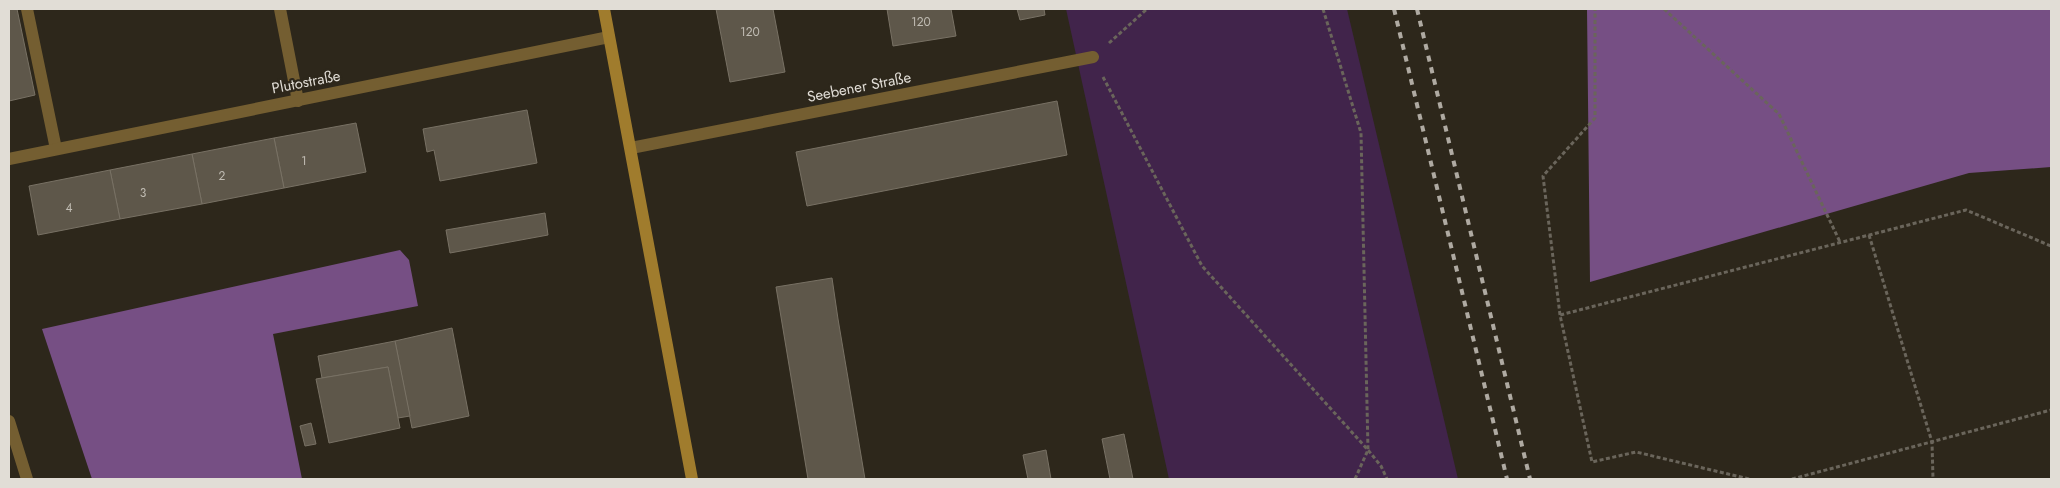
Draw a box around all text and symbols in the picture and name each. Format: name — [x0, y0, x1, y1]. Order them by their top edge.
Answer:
house number: 120 — [911, 13, 931, 31]
house number: 120 — [740, 23, 760, 41]
street label: Plutostraße — [270, 65, 342, 99]
street label: Seebener Straße — [805, 66, 913, 108]
house number: 1 — [301, 152, 307, 170]
house number: 2 — [219, 167, 226, 185]
house number: 3 — [140, 184, 147, 202]
house number: 4 — [66, 199, 73, 217]

